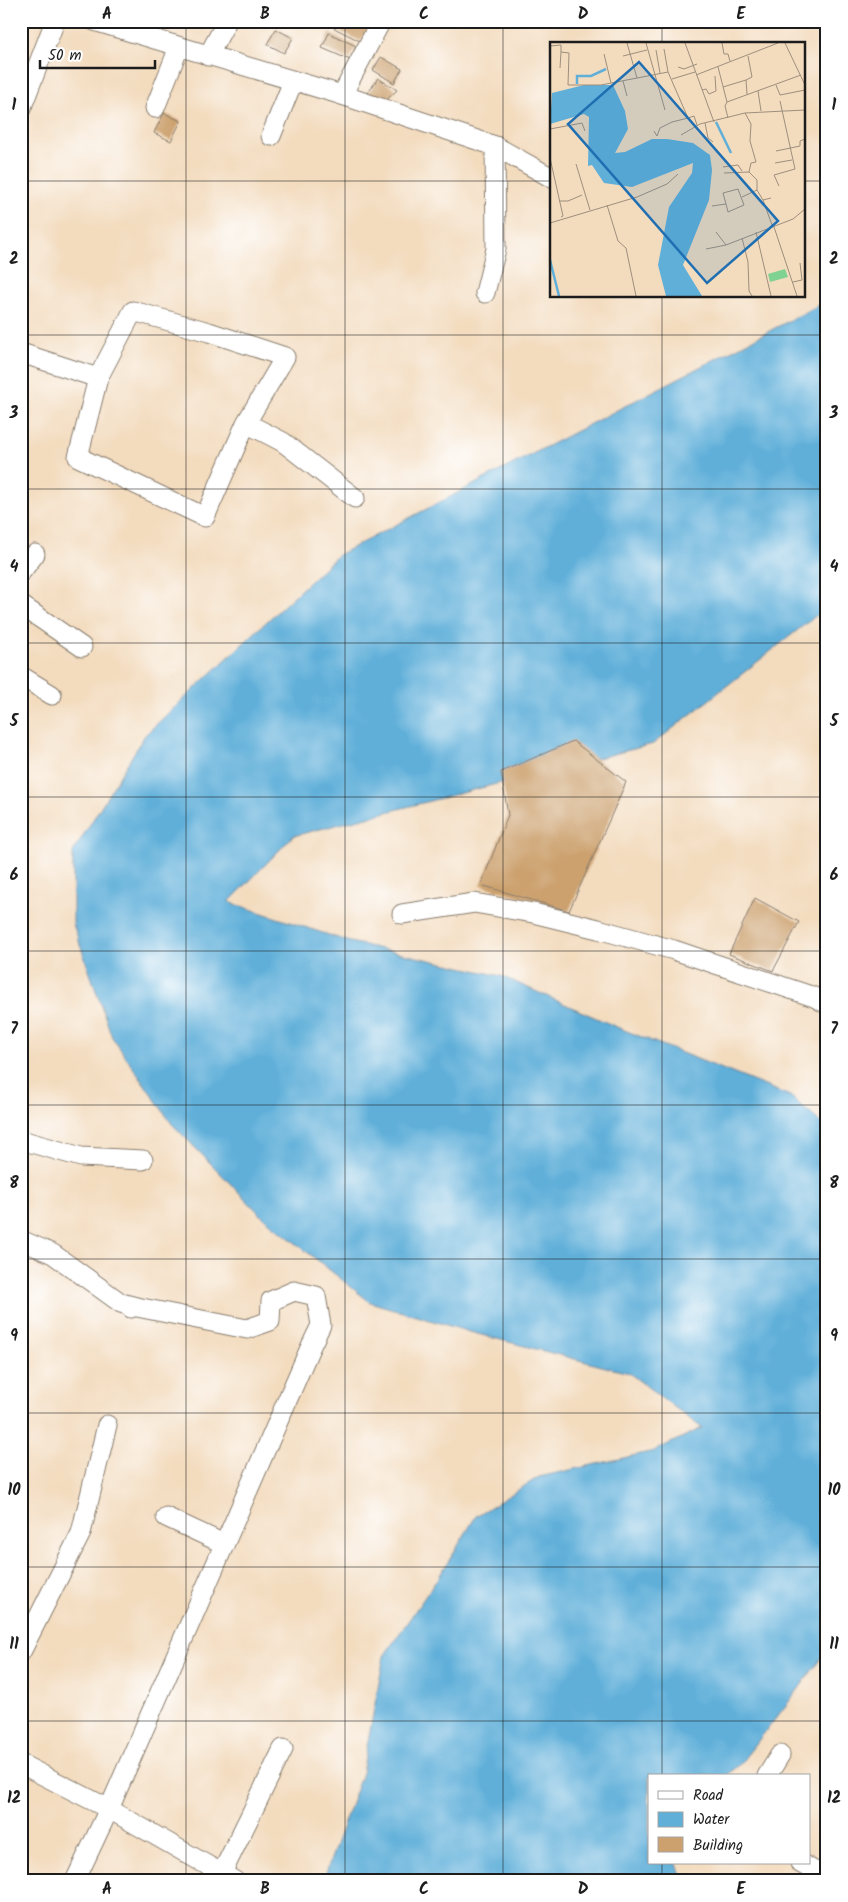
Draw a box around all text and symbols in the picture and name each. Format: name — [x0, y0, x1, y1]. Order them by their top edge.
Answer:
text: A — [102, 2, 112, 27]
text: B — [260, 2, 270, 27]
text: C — [419, 2, 429, 27]
text: D — [578, 2, 589, 27]
text: E — [737, 2, 747, 27]
scale bar — [40, 38, 155, 70]
inset map — [550, 42, 806, 298]
text: 50 m — [48, 44, 82, 68]
text: 1 — [12, 93, 17, 118]
text: 1 — [832, 93, 837, 118]
text: 2 — [9, 247, 19, 272]
text: 2 — [829, 247, 839, 272]
text: 3 — [9, 401, 19, 426]
text: 3 — [829, 401, 839, 426]
text: 4 — [10, 555, 19, 580]
text: 4 — [830, 555, 839, 580]
text: 5 — [9, 709, 20, 734]
text: 5 — [829, 709, 840, 734]
text: 6 — [10, 863, 19, 888]
text: 6 — [830, 863, 839, 888]
text: 7 — [10, 1017, 18, 1042]
text: 7 — [830, 1017, 838, 1042]
text: 8 — [9, 1171, 19, 1196]
text: 8 — [829, 1171, 839, 1196]
text: 9 — [10, 1324, 18, 1349]
text: 9 — [830, 1324, 838, 1349]
text: 10 — [7, 1478, 21, 1503]
text: 10 — [827, 1478, 841, 1503]
text: 11 — [9, 1632, 19, 1657]
text: 11 — [829, 1632, 839, 1657]
legend — [648, 1774, 810, 1864]
text: Road — [693, 1784, 724, 1808]
text: 12 — [7, 1786, 21, 1811]
text: 12 — [827, 1786, 841, 1811]
text: Water — [693, 1808, 730, 1832]
text: Building — [693, 1834, 743, 1858]
text: A — [102, 1877, 112, 1902]
text: B — [260, 1877, 270, 1902]
text: C — [419, 1877, 429, 1902]
text: D — [578, 1877, 589, 1902]
text: E — [737, 1877, 747, 1902]

